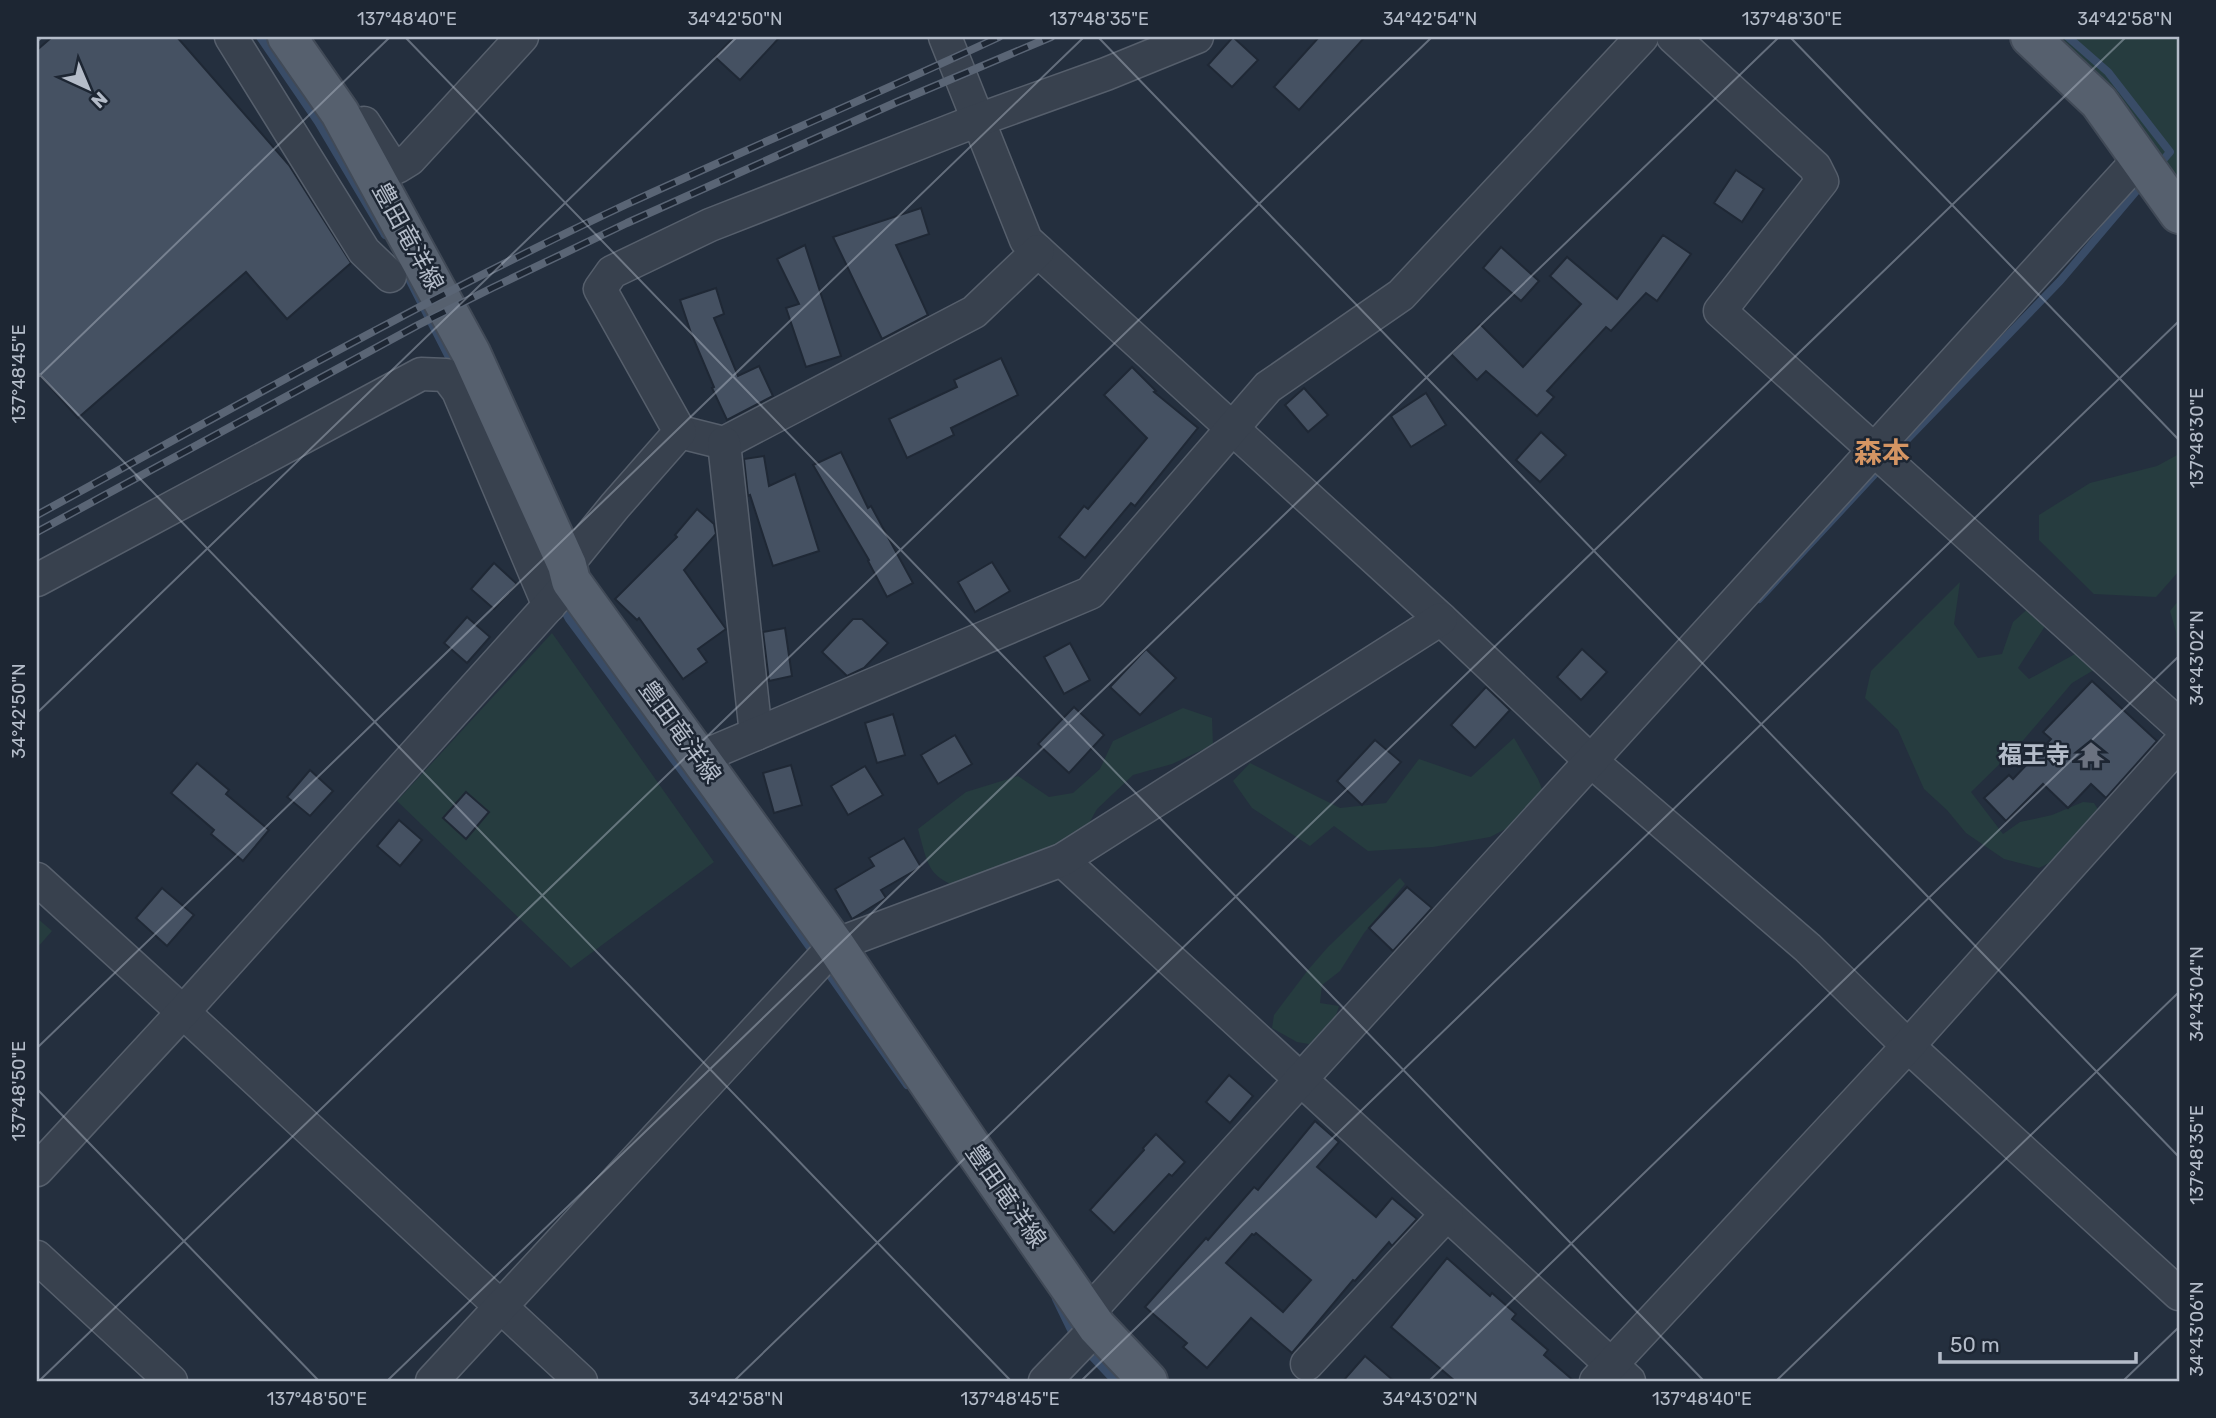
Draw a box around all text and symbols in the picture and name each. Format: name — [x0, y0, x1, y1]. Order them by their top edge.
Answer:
text: 137°48'40"E — [357, 8, 457, 30]
text: 34°42'50"N — [687, 8, 783, 30]
text: 137°48'35"E — [1049, 8, 1149, 30]
text: 34°42'54"N — [1383, 8, 1477, 30]
text: 137°48'30"E — [1742, 8, 1842, 30]
text: 34°42'58"N — [2077, 8, 2173, 30]
north arrow — [52, 52, 122, 122]
text: N — [87, 87, 112, 113]
street label: 豊田竜洋線 — [367, 178, 449, 296]
text: 137°48'45"E — [8, 324, 30, 424]
text: 137°48'30"E — [2186, 388, 2208, 488]
district label: 森本 — [1854, 436, 1910, 469]
text: 34°43'02"N — [2186, 610, 2208, 706]
text: 34°42'50"N — [8, 663, 30, 759]
street label: 豊田竜洋線 — [633, 675, 727, 789]
temple icon: 福王寺 — [2076, 740, 2106, 770]
place label: 福王寺 — [1998, 741, 2070, 769]
text: 34°43'04"N — [2186, 946, 2208, 1042]
text: 137°48'50"E — [8, 1041, 30, 1141]
text: 137°48'35"E — [2186, 1105, 2208, 1205]
street label: 豊田竜洋線 — [960, 1139, 1052, 1253]
text: 34°43'06"N — [2186, 1281, 2208, 1377]
scale bar — [1940, 1320, 2136, 1364]
text: 50 m — [1950, 1332, 2000, 1357]
text: 137°48'50"E — [267, 1388, 367, 1410]
text: 34°42'58"N — [688, 1388, 784, 1410]
text: 137°48'45"E — [960, 1388, 1060, 1410]
text: 34°43'02"N — [1382, 1388, 1478, 1410]
text: 137°48'40"E — [1652, 1388, 1752, 1410]

